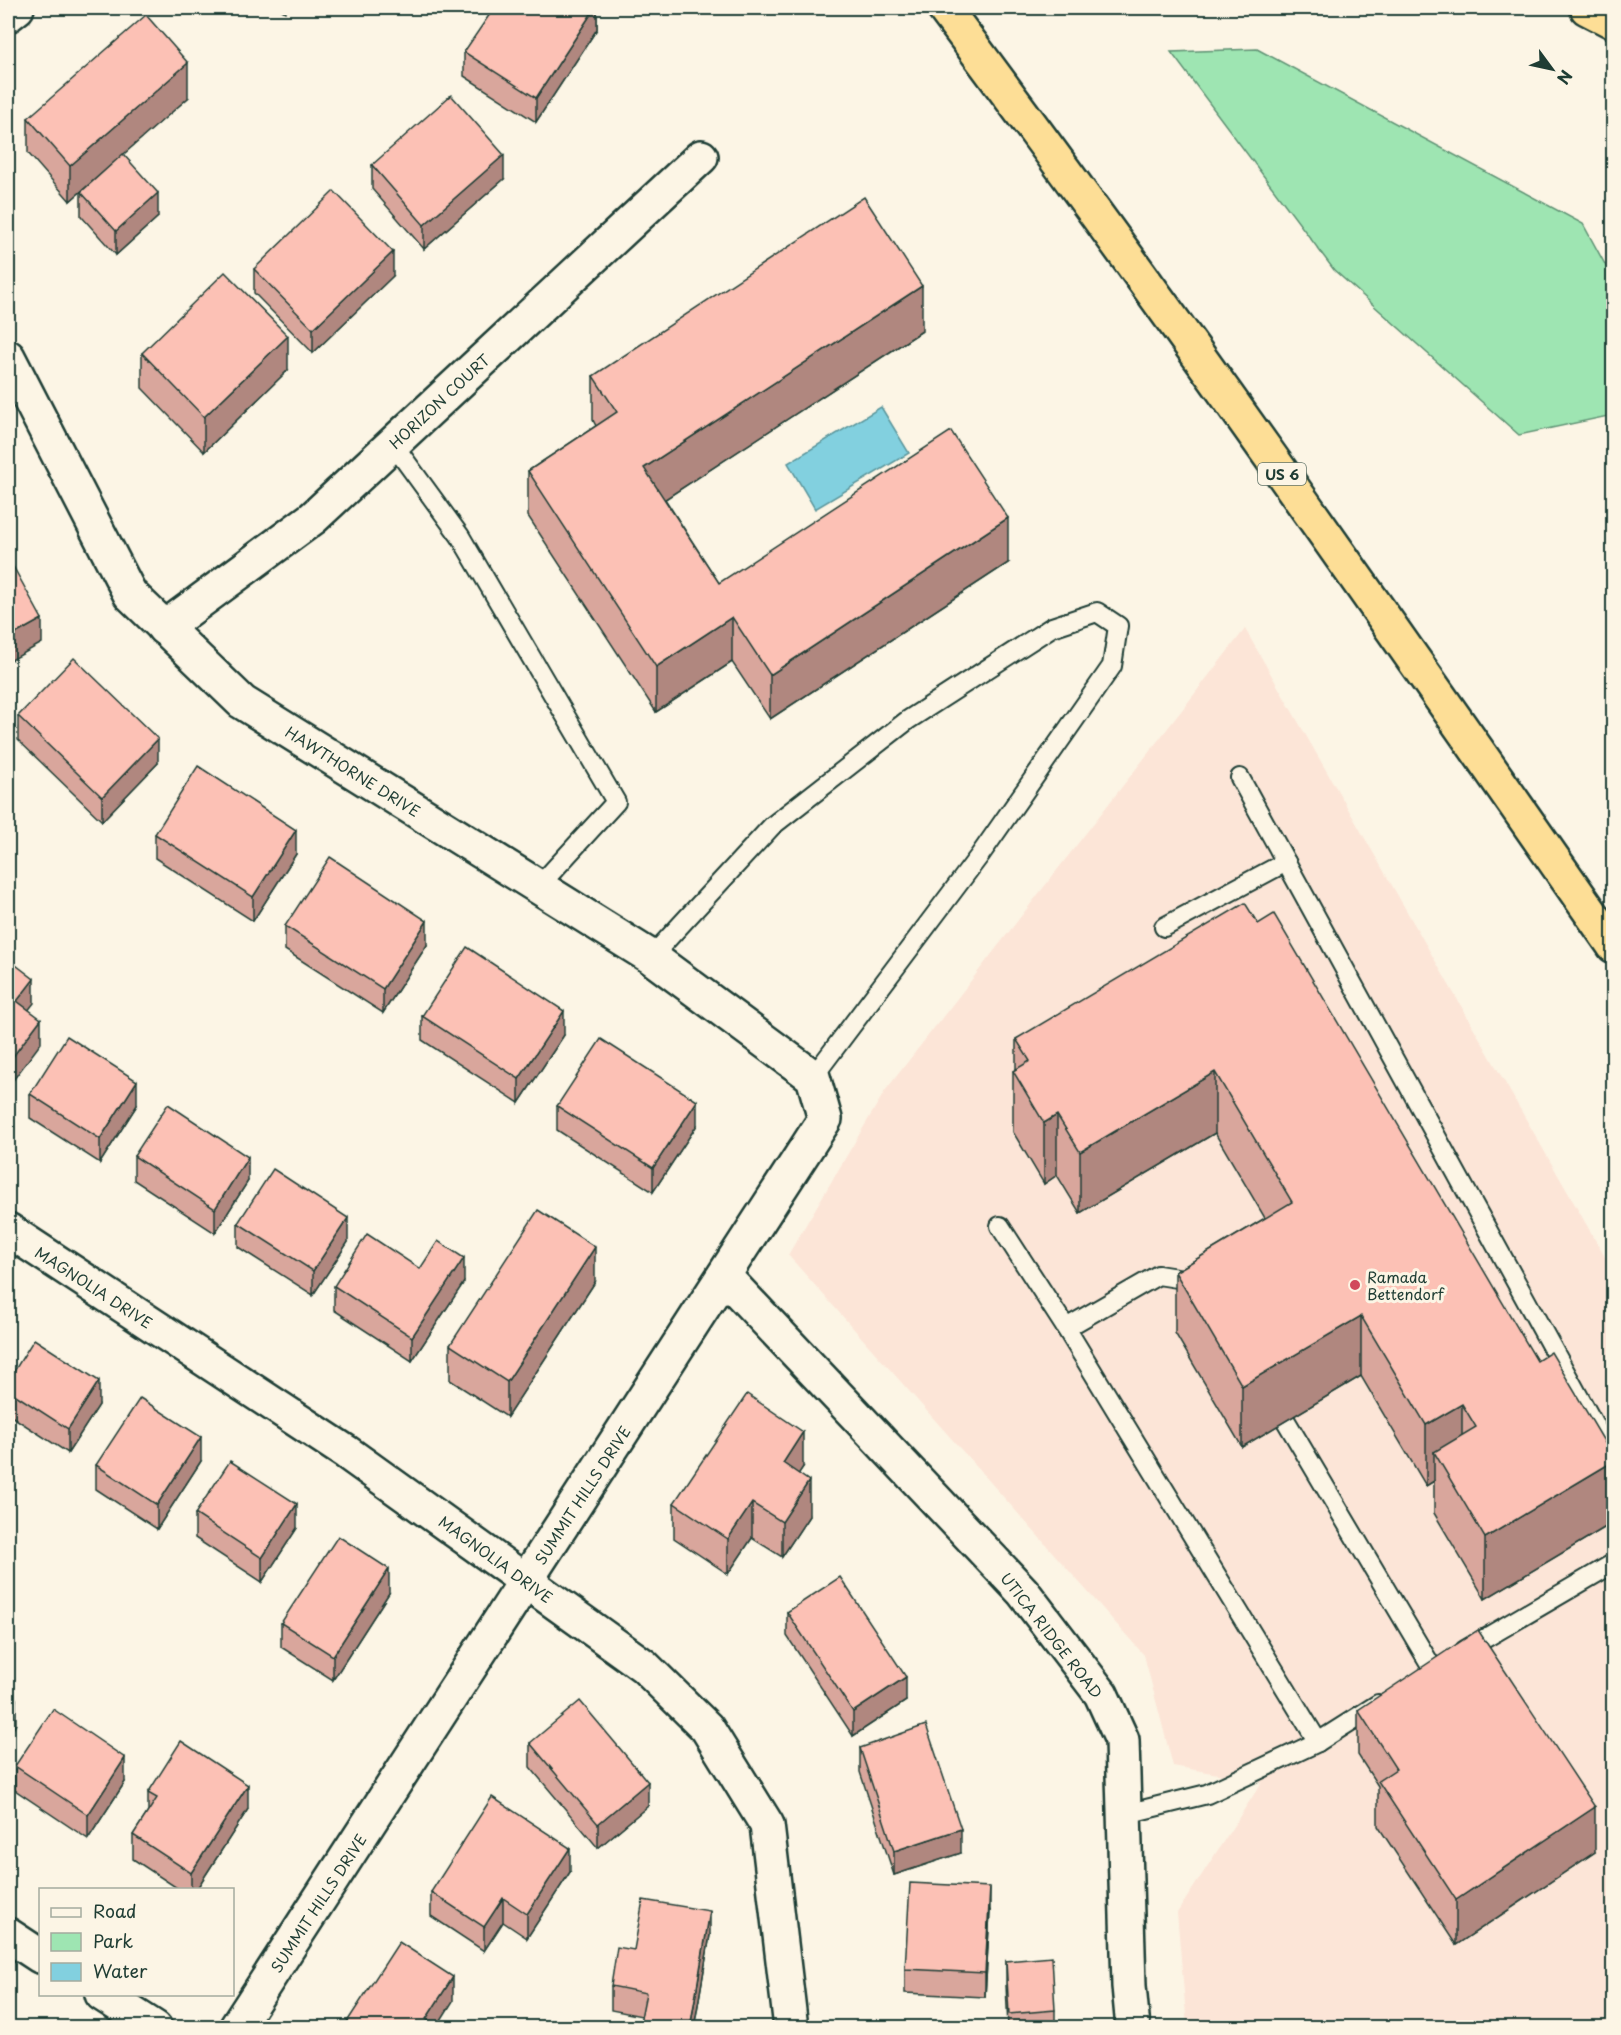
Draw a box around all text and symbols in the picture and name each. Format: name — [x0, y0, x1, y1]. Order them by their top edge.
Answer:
north arrow — [1522, 39, 1582, 99]
text: N — [1552, 66, 1579, 90]
street label: HORIZON COURT — [383, 348, 495, 454]
road number: US 6 — [1258, 463, 1306, 485]
street label: HAWTHORNE DRIVE — [281, 720, 425, 822]
street label: MAGNOLIA DRIVE — [31, 1240, 157, 1334]
place label: Ramada Bettendorf — [1367, 1265, 1445, 1305]
marker: Ramada Bettendorf — [1348, 1278, 1362, 1292]
street label: SUMMIT HILLS DRIVE — [528, 1421, 636, 1569]
street label: MAGNOLIA DRIVE — [434, 1510, 558, 1608]
street label: UTICA RIDGE ROAD — [995, 1567, 1109, 1703]
street label: SUMMIT HILLS DRIVE — [264, 1829, 372, 1977]
legend — [39, 1888, 234, 1996]
text: Road — [93, 1897, 137, 1924]
text: Park — [93, 1927, 133, 1954]
text: Water — [93, 1957, 148, 1984]

